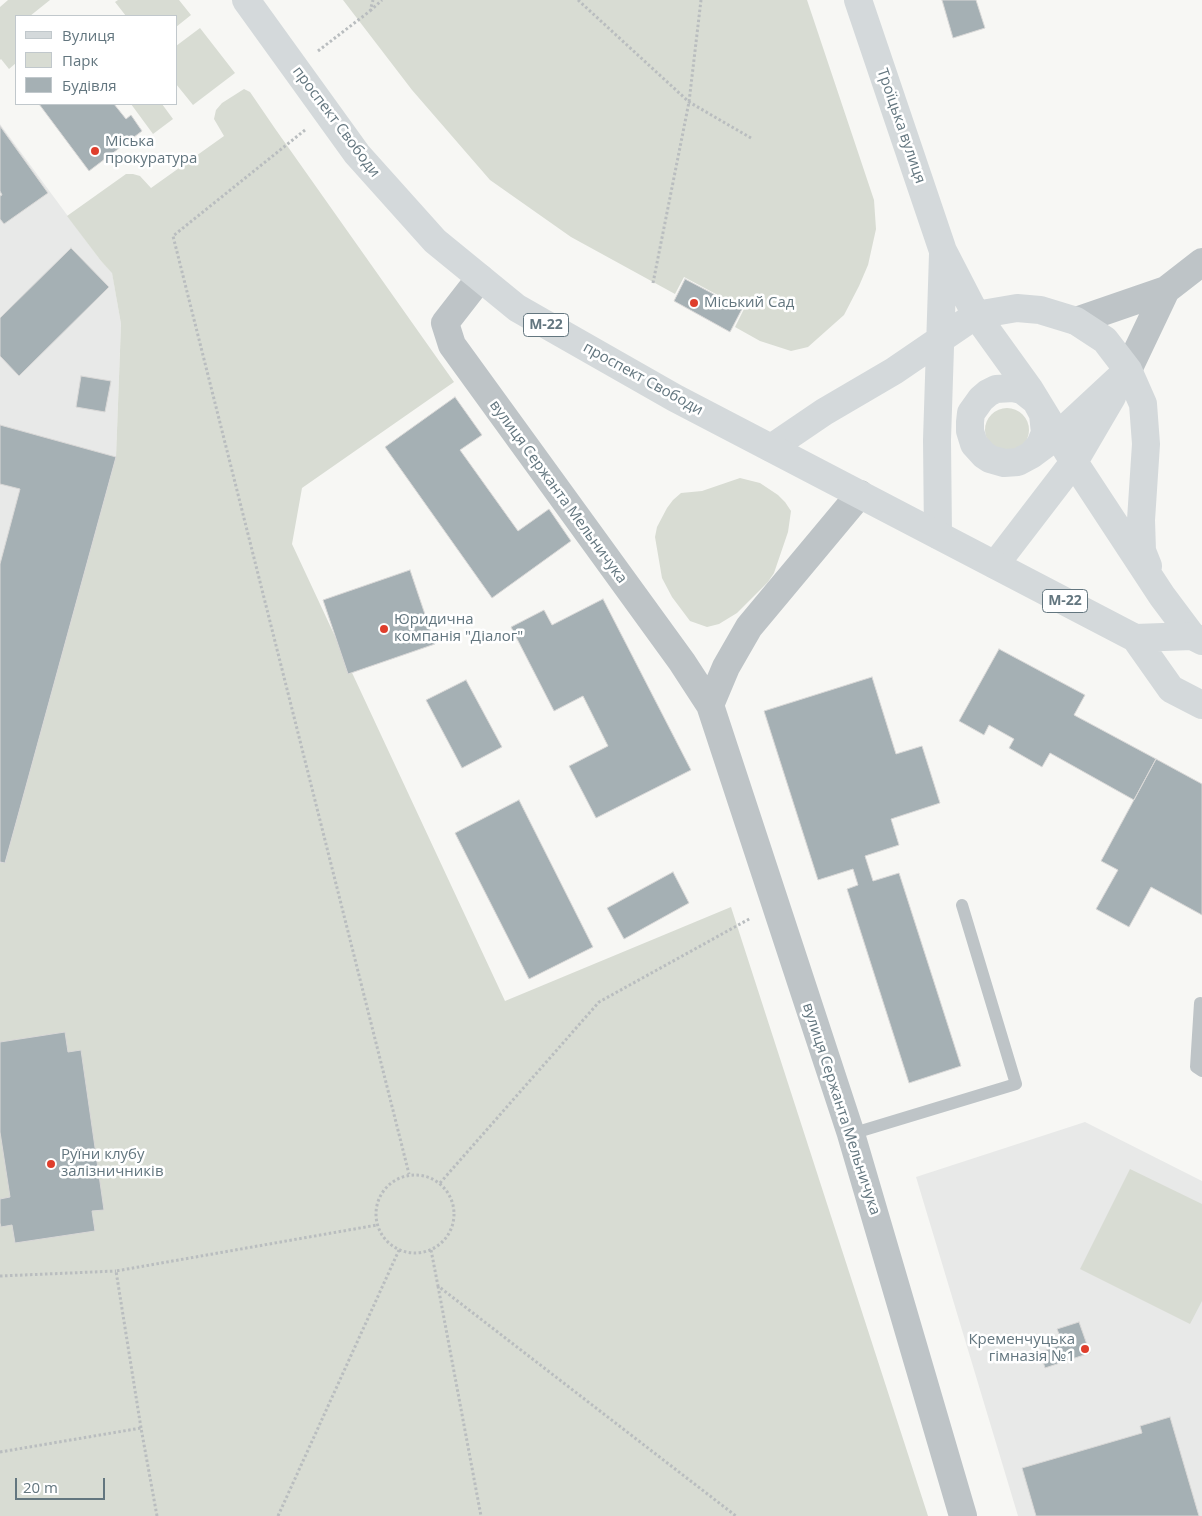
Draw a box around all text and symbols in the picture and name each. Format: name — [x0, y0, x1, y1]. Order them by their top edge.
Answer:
legend — [15, 15, 178, 105]
text: Вулиця — [62, 25, 115, 45]
text: Парк — [62, 50, 98, 70]
street label: проспект Свободи — [288, 63, 384, 181]
street label: Троїцька вулиця — [873, 66, 929, 186]
text: Будівля — [62, 75, 117, 95]
place label: Міська прокуратура — [105, 133, 197, 168]
marker: Міська прокуратура — [89, 145, 101, 157]
place label: Міський Сад — [704, 294, 794, 312]
marker: Міський Сад — [688, 297, 700, 309]
road number: М-22 — [524, 314, 568, 336]
street label: проспект Свободи — [580, 339, 706, 419]
street label: вулиця Сержанта Мельничука — [485, 397, 631, 587]
road number: М-22 — [1042, 590, 1088, 612]
place label: Юридична компанія "Діалог" — [394, 611, 523, 646]
marker: Юридична компанія "Діалог" — [378, 623, 390, 635]
street label: вулиця Сержанта Мельничука — [798, 1001, 884, 1217]
place label: Руїни клубу залізничників — [61, 1146, 164, 1181]
marker: Руїни клубу залізничників — [45, 1158, 57, 1170]
place label: Кременчуцька гімназія №1 — [968, 1331, 1075, 1366]
marker: Кременчуцька гімназія №1 — [1079, 1343, 1091, 1355]
scale bar — [18, 1468, 108, 1500]
text: 20 m — [23, 1477, 58, 1497]

